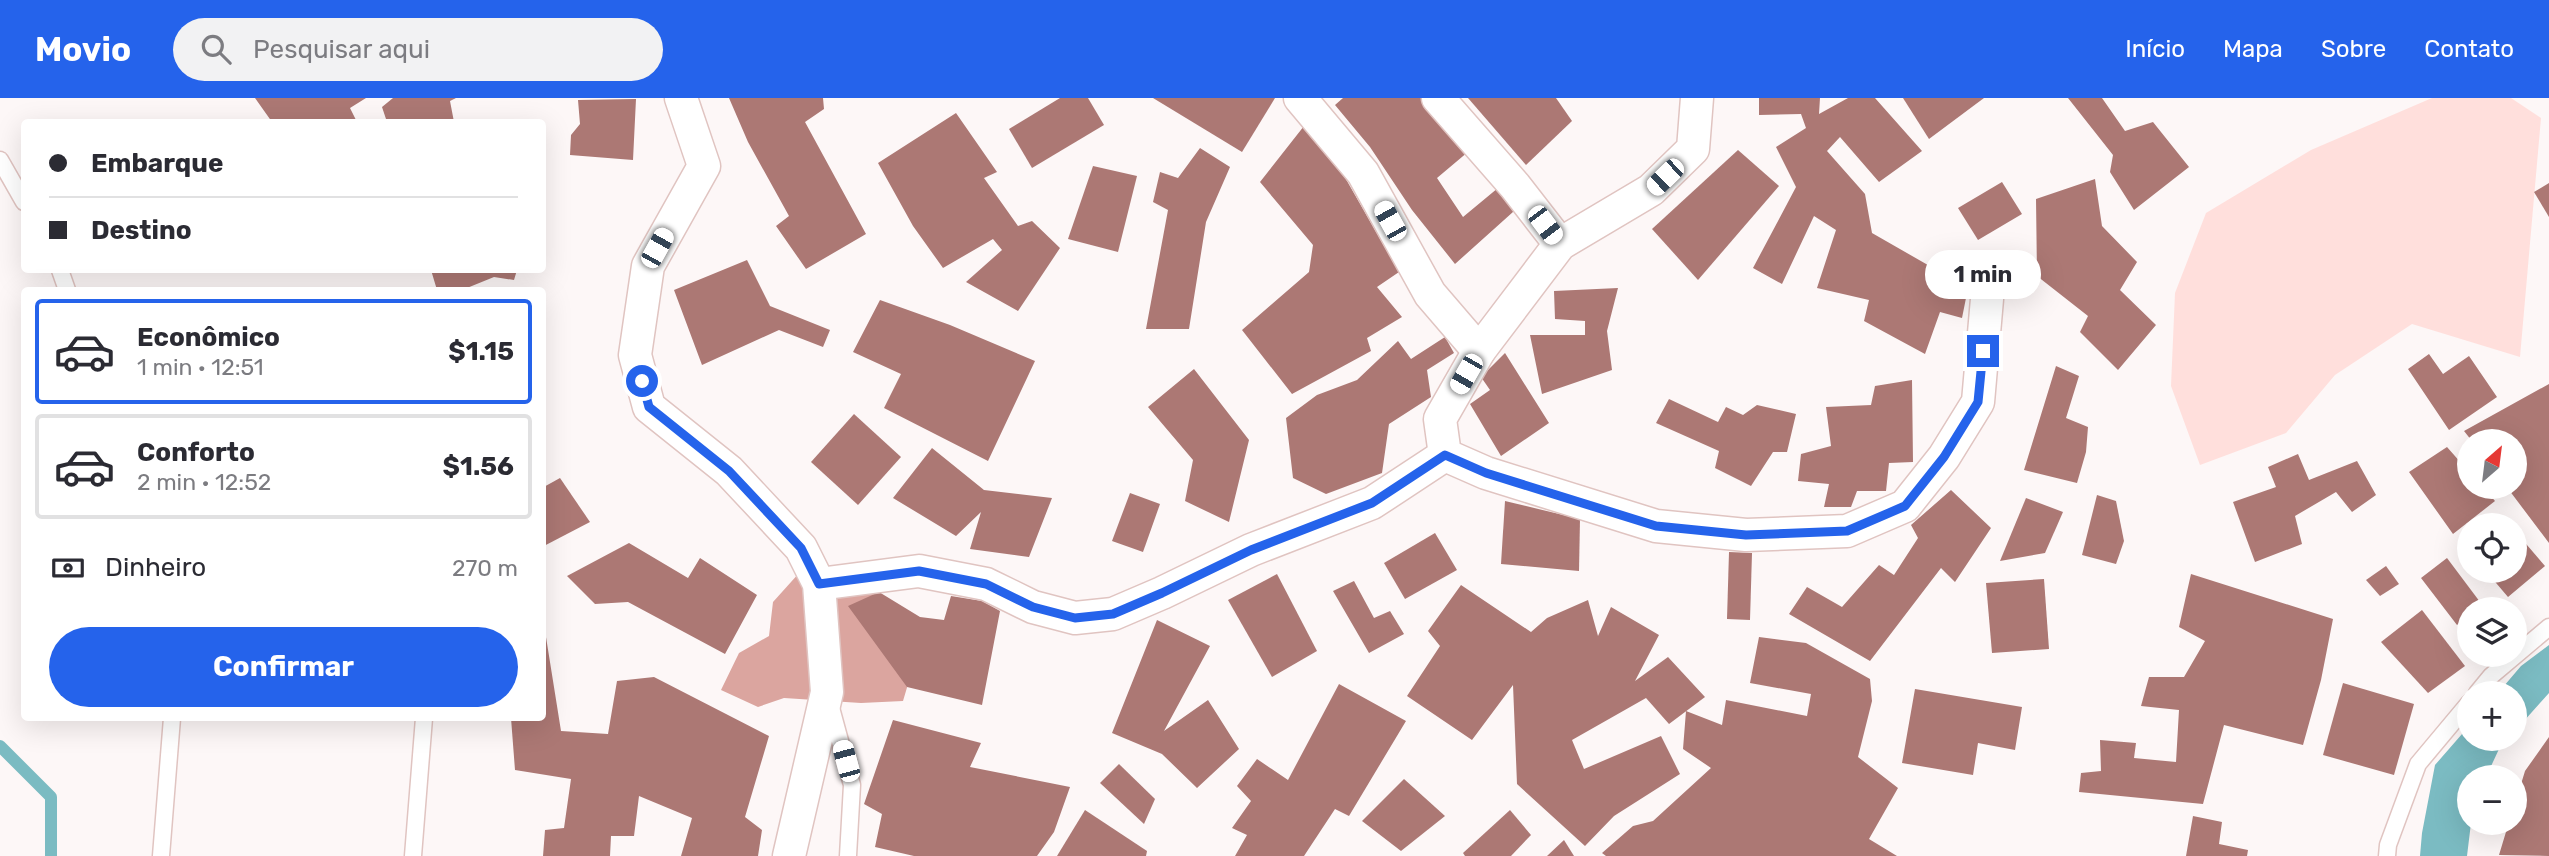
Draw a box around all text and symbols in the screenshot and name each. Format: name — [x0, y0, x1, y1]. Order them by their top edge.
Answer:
search box — [173, 18, 663, 81]
text: Movio — [35, 30, 131, 69]
icon: search — [197, 30, 235, 68]
text: Pesquisar aqui — [253, 34, 430, 65]
text: Início — [2125, 35, 2185, 63]
text: Mapa — [2223, 35, 2283, 63]
text: Sobre — [2321, 35, 2386, 63]
text: Contato — [2424, 35, 2514, 63]
text: Embarque — [91, 148, 223, 179]
car — [1643, 155, 1688, 199]
car — [1371, 198, 1410, 244]
car — [1524, 202, 1567, 248]
text: Destino — [91, 215, 192, 246]
car — [638, 225, 677, 271]
callout: 1 min — [1925, 250, 2041, 299]
text: 1 min — [1954, 260, 2012, 288]
icon: car — [53, 320, 116, 383]
text: Econômico — [137, 322, 280, 353]
route end — [1967, 335, 1999, 367]
text: $1.15 — [448, 336, 514, 367]
car — [1447, 351, 1486, 397]
text: 1 min · 12:51 — [137, 353, 264, 381]
route start — [626, 365, 658, 397]
north arrow — [2457, 429, 2527, 499]
map controls — [2457, 429, 2527, 835]
icon: car — [53, 435, 116, 498]
text: Conforto — [137, 437, 255, 468]
text: $1.56 — [443, 451, 514, 482]
text: 2 min · 12:52 — [137, 468, 271, 496]
button: locate — [2457, 513, 2527, 583]
icon: cash — [49, 549, 87, 587]
text: Dinheiro — [105, 552, 206, 583]
text: 270 m — [452, 554, 518, 582]
button: layers — [2457, 597, 2527, 667]
button: Confirmar — [49, 627, 518, 707]
button: + — [2457, 681, 2527, 751]
car — [831, 738, 862, 784]
button: − — [2457, 765, 2527, 835]

